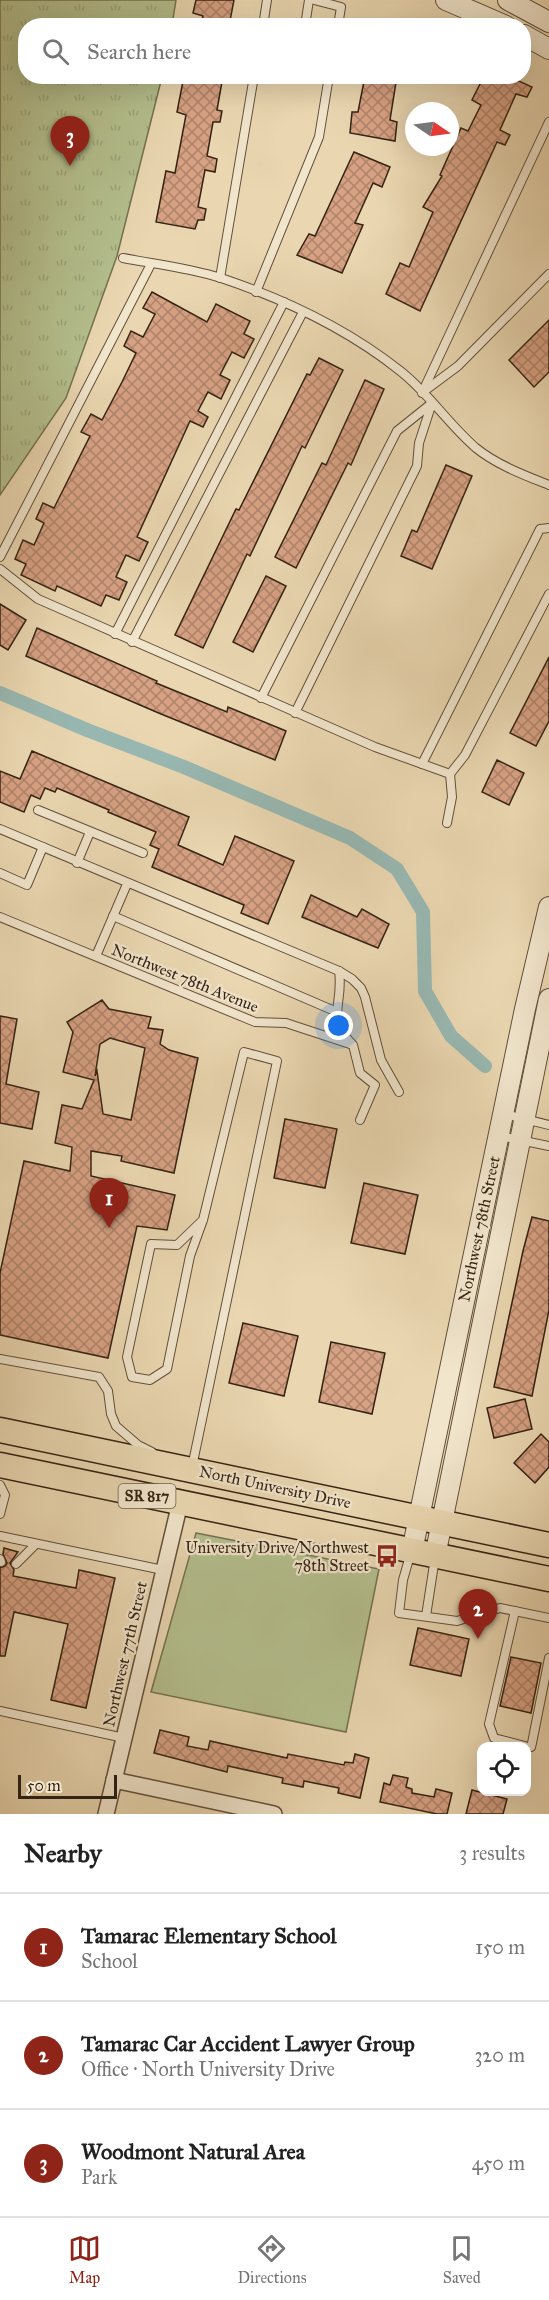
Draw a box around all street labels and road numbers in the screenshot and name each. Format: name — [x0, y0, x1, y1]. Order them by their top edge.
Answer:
street label: Northwest 78th Avenue — [109, 940, 262, 1016]
street label: Northwest 78th Street — [454, 1154, 504, 1304]
street label: North University Drive — [197, 1462, 353, 1512]
road number: SR 817 — [118, 1484, 176, 1508]
street label: Northwest 77th Street — [99, 1579, 151, 1729]

